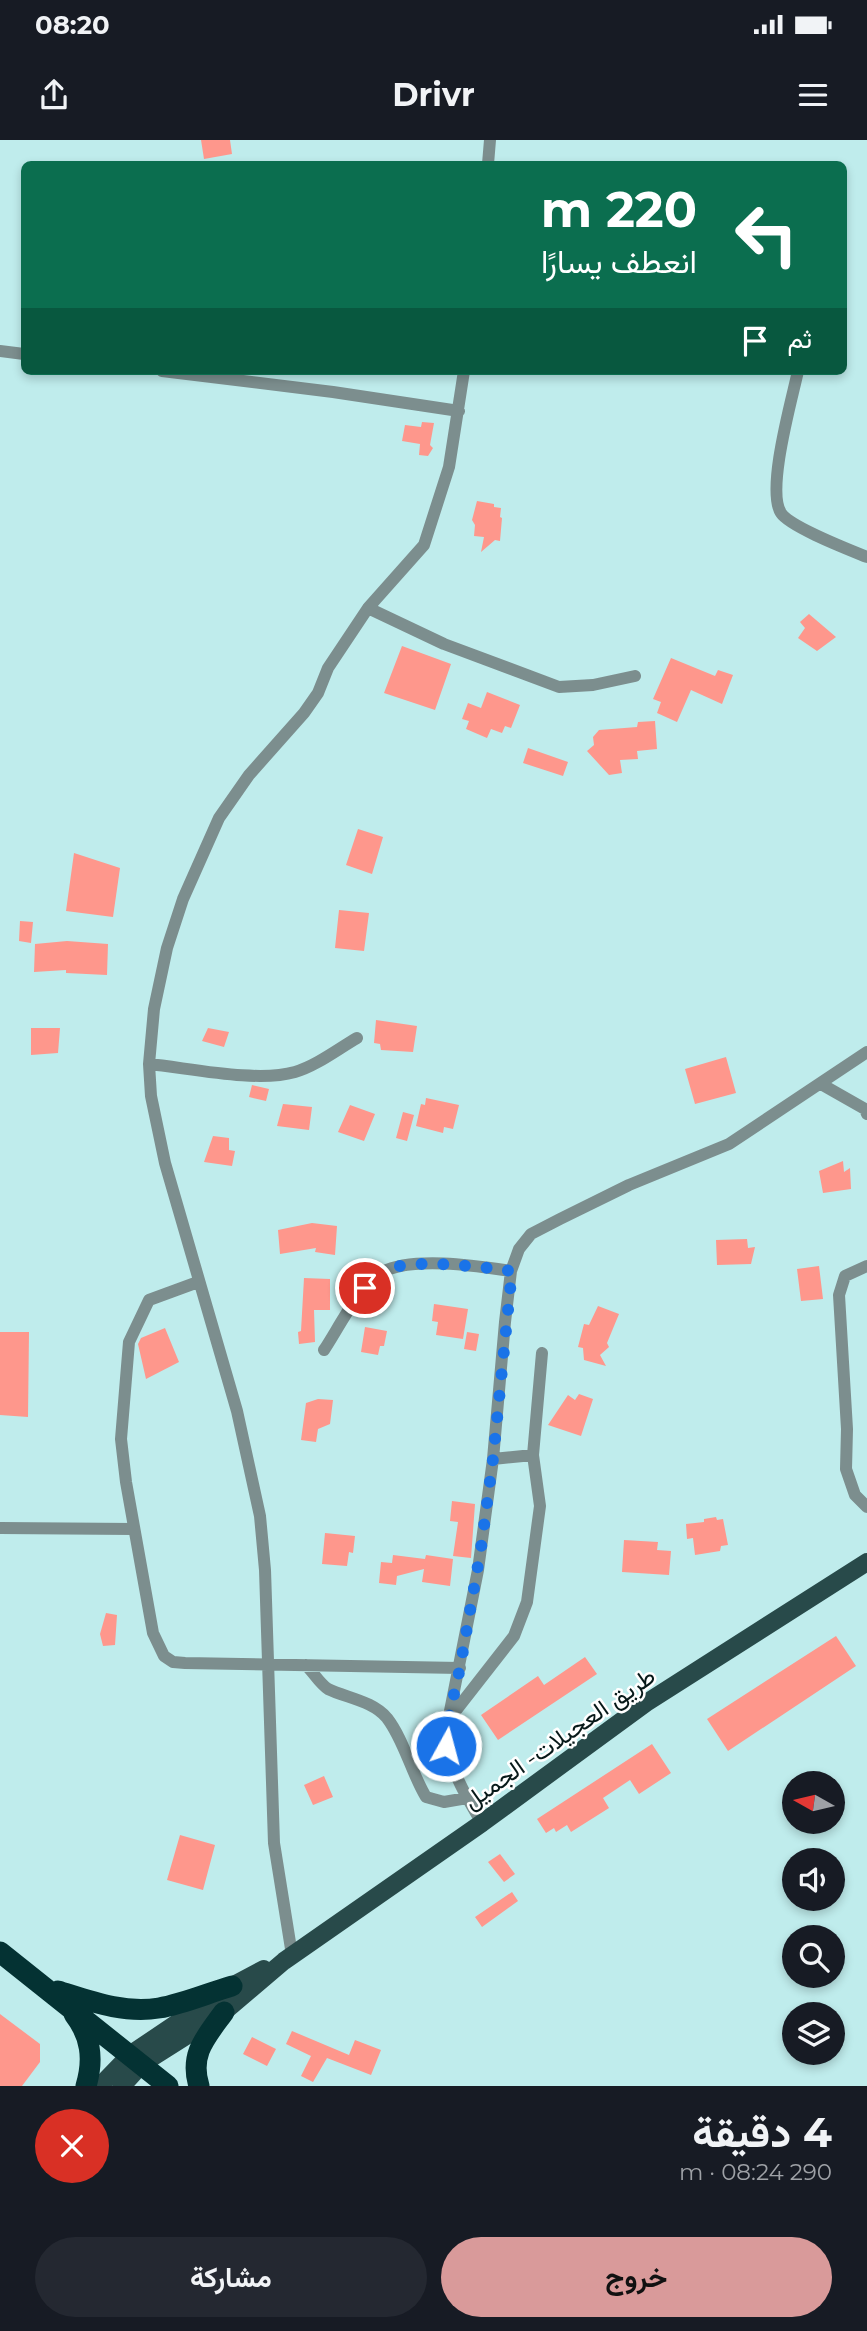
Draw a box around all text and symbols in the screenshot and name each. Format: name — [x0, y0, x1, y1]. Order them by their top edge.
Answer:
text: 08:20 — [35, 9, 110, 41]
text: Drivr — [392, 75, 475, 114]
icon: share — [35, 76, 73, 114]
icon: menu — [794, 76, 832, 114]
text: 220 m — [541, 180, 697, 239]
icon: left — [721, 189, 812, 280]
text: انعطف يسارًا — [541, 242, 697, 281]
icon: arrive — [736, 322, 774, 360]
text: ثم — [788, 323, 812, 355]
pin — [335, 1258, 395, 1318]
icon: arrive — [346, 1269, 384, 1307]
street label: طريق العجيلات- الجميل — [457, 1661, 661, 1816]
position arrow — [409, 1709, 483, 1783]
north arrow — [782, 1771, 845, 1834]
map controls — [782, 1771, 845, 2065]
button: sound — [782, 1848, 845, 1911]
button: search — [782, 1925, 845, 1988]
button: layers — [782, 2002, 845, 2065]
text: 4 دقيقة — [692, 2106, 832, 2158]
button: close — [35, 2109, 109, 2183]
text: 290 m · 08:24 — [679, 2158, 832, 2186]
button: مشاركة — [35, 2237, 427, 2317]
button: خروج — [441, 2237, 832, 2317]

